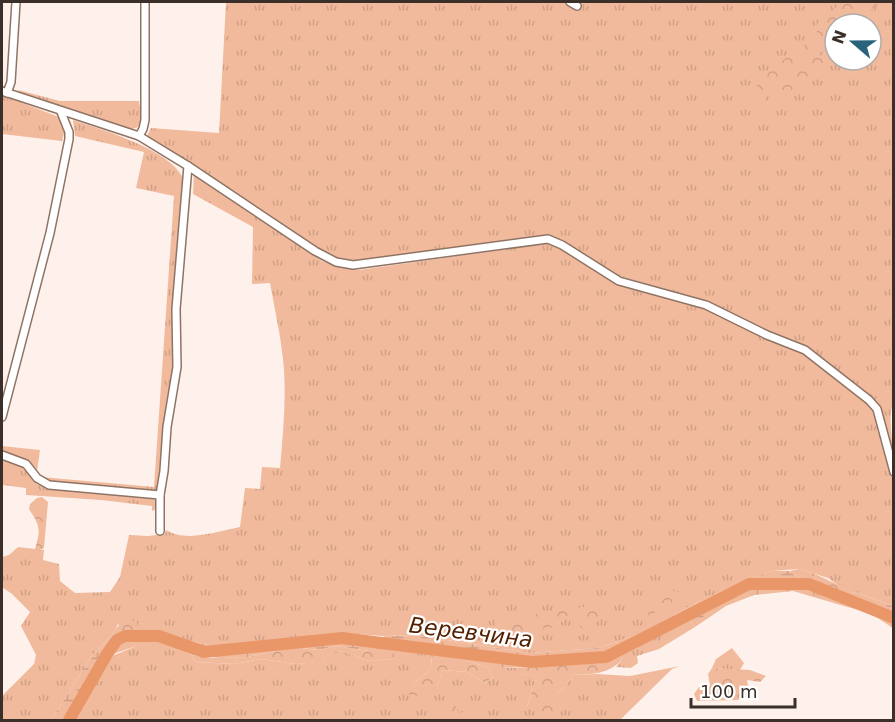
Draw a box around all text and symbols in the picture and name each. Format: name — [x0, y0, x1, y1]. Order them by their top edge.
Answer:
north arrow — [823, 12, 883, 72]
text: N — [828, 27, 851, 47]
water label: Веревчина — [408, 613, 534, 652]
scale bar — [691, 671, 794, 709]
text: 100 m — [700, 681, 758, 702]

